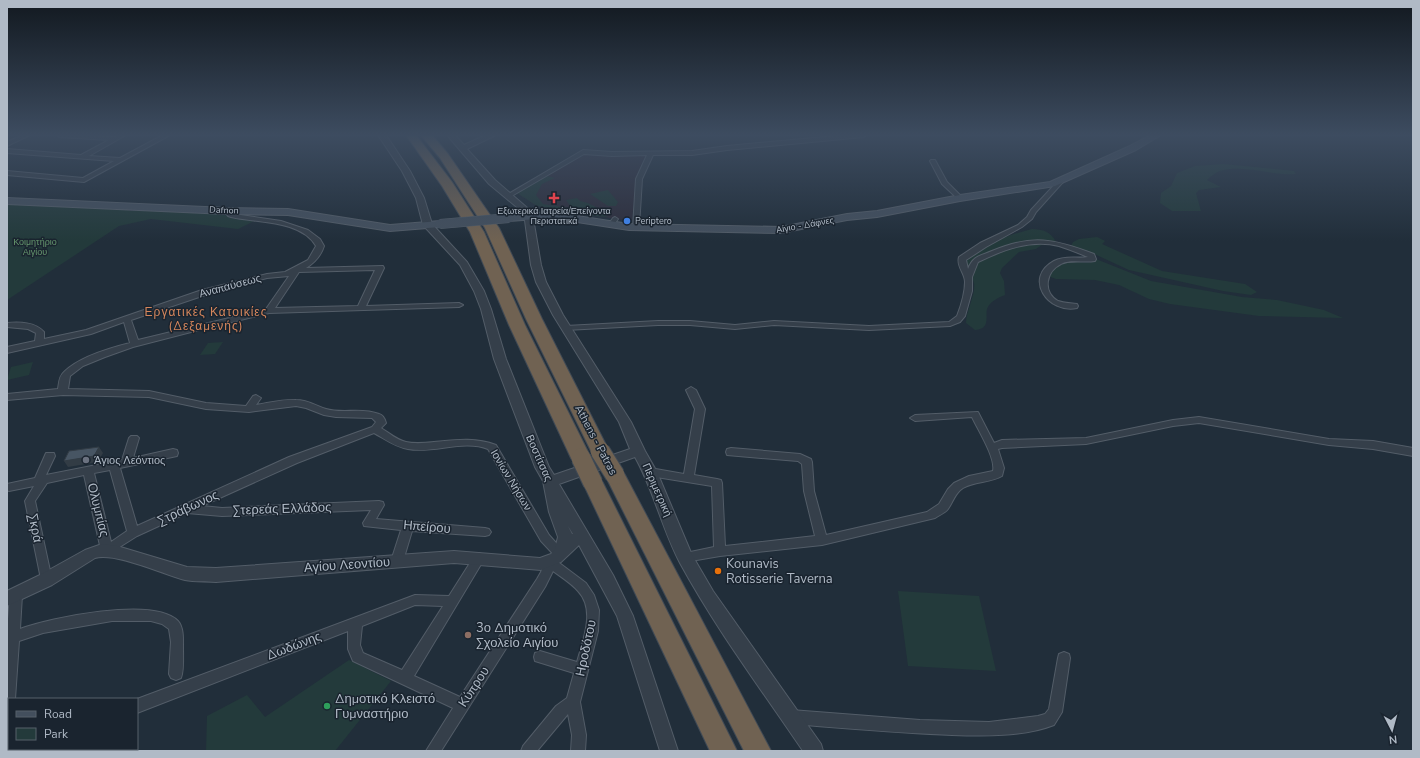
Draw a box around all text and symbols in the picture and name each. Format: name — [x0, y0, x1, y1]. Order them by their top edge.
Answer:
marker: Εξωτερικά Ιατρεία/Επείγοντα Περιστατικά — [548, 192, 560, 204]
street label: Dafnon — [209, 203, 239, 217]
place label: Εξωτερικά Ιατρεία/Επείγοντα Περιστατικά — [497, 205, 611, 227]
street label: Αίγιο - Δάφνες — [775, 214, 835, 236]
place label: Periptero — [635, 215, 672, 227]
marker: Periptero — [622, 216, 632, 226]
park label: Κοιμητήριο Αιγίου — [13, 236, 57, 258]
street label: Αναπαύσεως — [197, 271, 263, 301]
district label: Εργατικές Κατοικίες (Δεξαμενής) — [145, 304, 267, 334]
street label: Athens - Patras — [571, 402, 621, 478]
street label: Βοστίτσας — [522, 432, 556, 484]
street label: Ιονίων Νήσων — [487, 447, 535, 514]
place label: Άγιος Λεόντιος — [94, 453, 165, 468]
marker: Άγιος Λεόντιος — [81, 455, 91, 465]
street label: Περιμετρική — [638, 461, 676, 519]
street label: Ολυμπίας — [83, 481, 113, 539]
street label: Στράβωνος — [155, 486, 221, 530]
street label: Στερεάς Ελλάδος — [232, 498, 332, 520]
street label: Σκρά — [23, 512, 47, 545]
street label: Ηπείρου — [403, 516, 451, 538]
street label: Αγίου Λεοντίου — [303, 553, 391, 577]
place label: Kounavis Rotisserie Taverna — [726, 555, 833, 588]
marker: Kounavis Rotisserie Taverna — [713, 566, 723, 576]
street label: Ηροδότου — [571, 618, 601, 678]
place label: 3ο Δημοτικό Σχολείο Αιγίου — [476, 619, 558, 652]
street label: Δωδώνης — [264, 627, 324, 665]
marker: 3ο Δημοτικό Σχολείο Αιγίου — [463, 630, 473, 640]
street label: Κύπρου — [454, 663, 494, 711]
place label: Δημοτικό Κλειστό Γυμναστήριο — [335, 690, 435, 723]
legend — [8, 698, 138, 750]
marker: Δημοτικό Κλειστό Γυμναστήριο — [322, 701, 332, 711]
text: Road — [44, 706, 72, 722]
north arrow — [1372, 710, 1412, 750]
text: Park — [44, 726, 69, 742]
text: N — [1388, 732, 1398, 747]

